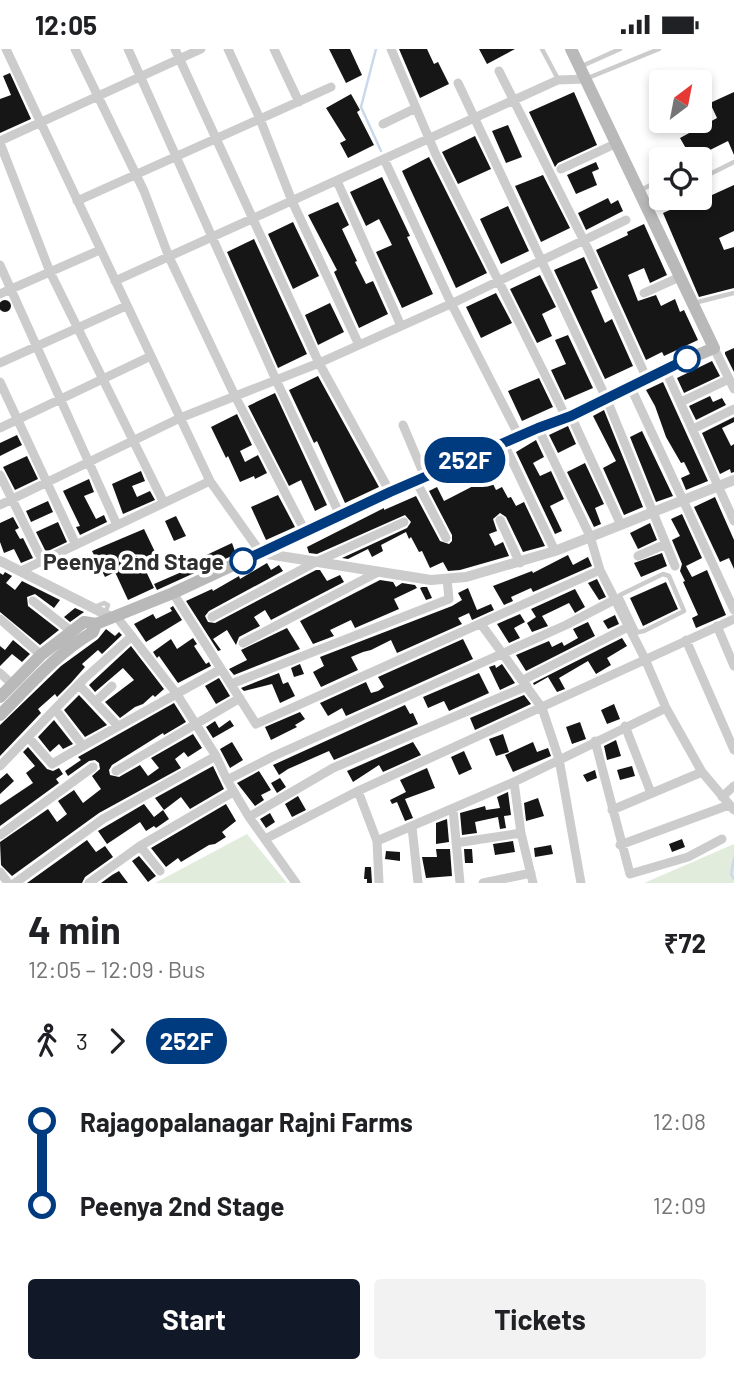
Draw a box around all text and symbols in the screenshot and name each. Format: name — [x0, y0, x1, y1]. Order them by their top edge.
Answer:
text: 12:05 — [35, 9, 97, 40]
north arrow — [649, 70, 712, 133]
map controls — [649, 70, 712, 210]
button: locate — [649, 147, 712, 210]
unlabelled marker — [674, 346, 700, 372]
line badge: 252F — [416, 437, 514, 483]
text: 252F — [438, 445, 492, 474]
place label: Peenya 2nd Stage — [43, 547, 224, 575]
marker: Peenya 2nd Stage — [230, 548, 256, 574]
text: 4 min — [28, 906, 121, 952]
text: ₹72 — [664, 927, 706, 958]
text: 12:05 – 12:09 · Bus — [28, 955, 205, 983]
icon: walk — [28, 1022, 66, 1060]
icon: forward — [98, 1022, 136, 1060]
text: 252F — [160, 1026, 213, 1055]
text: 3 — [76, 1027, 88, 1055]
text: Rajagopalanagar Rajni Farms — [80, 1106, 413, 1137]
text: 12:08 — [653, 1107, 706, 1135]
text: Peenya 2nd Stage — [80, 1190, 285, 1221]
text: 12:09 — [653, 1191, 706, 1219]
button: Start — [28, 1279, 360, 1359]
button: Tickets — [374, 1279, 706, 1359]

